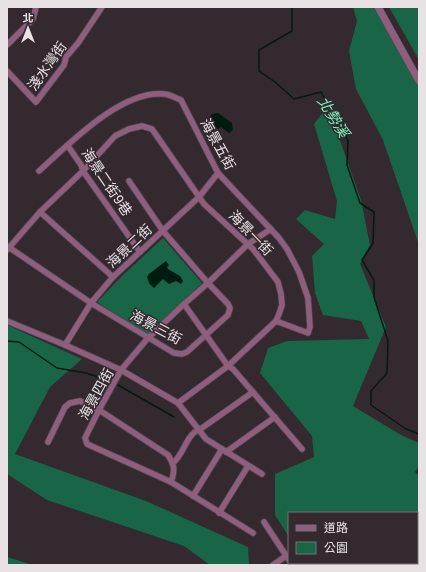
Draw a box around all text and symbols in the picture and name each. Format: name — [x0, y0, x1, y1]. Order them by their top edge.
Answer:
north arrow — [8, 8, 48, 48]
text: 北 — [23, 12, 34, 24]
street label: 淺水灣街 — [24, 38, 70, 94]
water label: 北勢溪 — [314, 93, 354, 142]
street label: 海景五街 — [197, 116, 239, 172]
street label: 海景二街9巷 — [79, 145, 135, 219]
street label: 海景一街 — [226, 207, 276, 259]
street label: 海景二街 — [103, 221, 155, 271]
street label: 海景三街 — [128, 307, 184, 347]
street label: 海景四街 — [75, 366, 117, 422]
legend — [288, 512, 418, 564]
text: 道路 — [324, 521, 348, 535]
text: 公園 — [324, 541, 348, 555]

